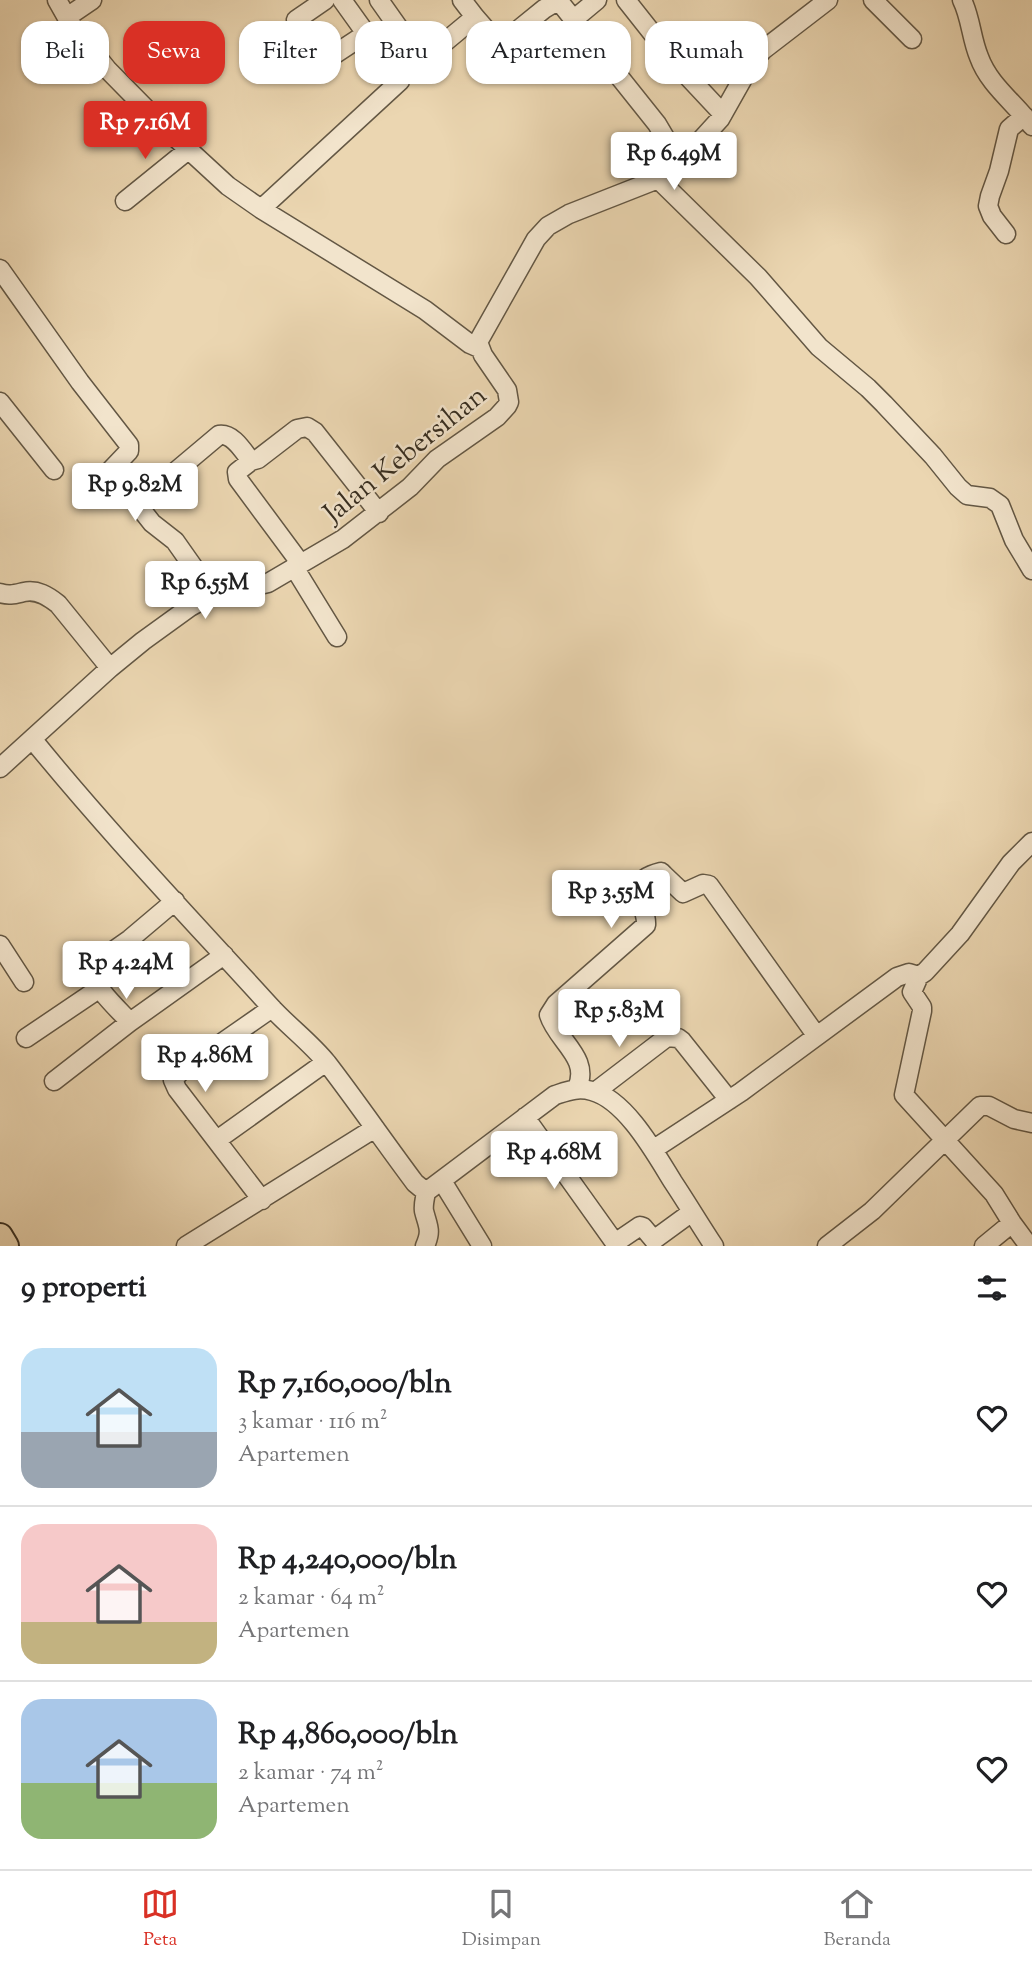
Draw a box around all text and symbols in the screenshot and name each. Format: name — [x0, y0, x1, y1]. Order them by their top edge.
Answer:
chip: Beli — [21, 21, 109, 84]
chip: Sewa — [123, 21, 225, 84]
chip: Filter — [239, 21, 341, 84]
chip: Baru — [355, 21, 452, 84]
chip: Apartemen — [466, 21, 631, 84]
chip: Rumah — [645, 21, 768, 84]
pin: Rp 7.16M — [73, 102, 217, 161]
text: Rp 7.16M — [100, 107, 190, 140]
pin: Rp 6.49M — [602, 132, 746, 192]
text: Rp 6.49M — [627, 138, 721, 171]
street label: Jalan Kebersihan — [314, 377, 496, 535]
pin: Rp 9.82M — [63, 463, 207, 523]
text: Rp 9.82M — [88, 469, 182, 502]
pin: Rp 6.55M — [133, 562, 277, 621]
text: Rp 6.55M — [161, 567, 249, 600]
pin: Rp 3.55M — [539, 870, 683, 930]
text: Rp 3.55M — [568, 876, 654, 909]
pin: Rp 4.24M — [54, 942, 198, 1001]
text: Rp 4.24M — [79, 947, 173, 980]
pin: Rp 5.83M — [547, 990, 691, 1049]
text: Rp 5.83M — [574, 995, 664, 1028]
pin: Rp 4.86M — [133, 1034, 277, 1094]
text: Rp 4.86M — [157, 1040, 253, 1073]
pin: Rp 4.68M — [482, 1132, 626, 1191]
text: Rp 4.68M — [507, 1137, 601, 1170]
text: 9 properti — [21, 1267, 147, 1310]
icon: filters — [973, 1269, 1011, 1307]
text: Rp 7,160,000/bln — [238, 1363, 452, 1406]
icon: home — [77, 1376, 161, 1460]
icon: heart — [973, 1399, 1011, 1437]
text: 3 kamar · 116 m² — [238, 1406, 388, 1439]
text: Apartemen — [238, 1439, 350, 1472]
text: Rp 4,240,000/bln — [238, 1539, 457, 1582]
icon: home — [77, 1552, 161, 1636]
icon: heart — [973, 1575, 1011, 1613]
text: 2 kamar · 64 m² — [238, 1582, 385, 1615]
text: Apartemen — [238, 1615, 350, 1648]
text: Rp 4,860,000/bln — [238, 1714, 458, 1757]
icon: home — [77, 1727, 161, 1811]
icon: heart — [973, 1750, 1011, 1788]
text: 2 kamar · 74 m² — [238, 1757, 384, 1790]
text: Apartemen — [238, 1790, 350, 1823]
tab: Peta — [141, 1885, 179, 1954]
tab: Disimpan — [462, 1885, 541, 1954]
tab: Beranda — [824, 1885, 891, 1954]

